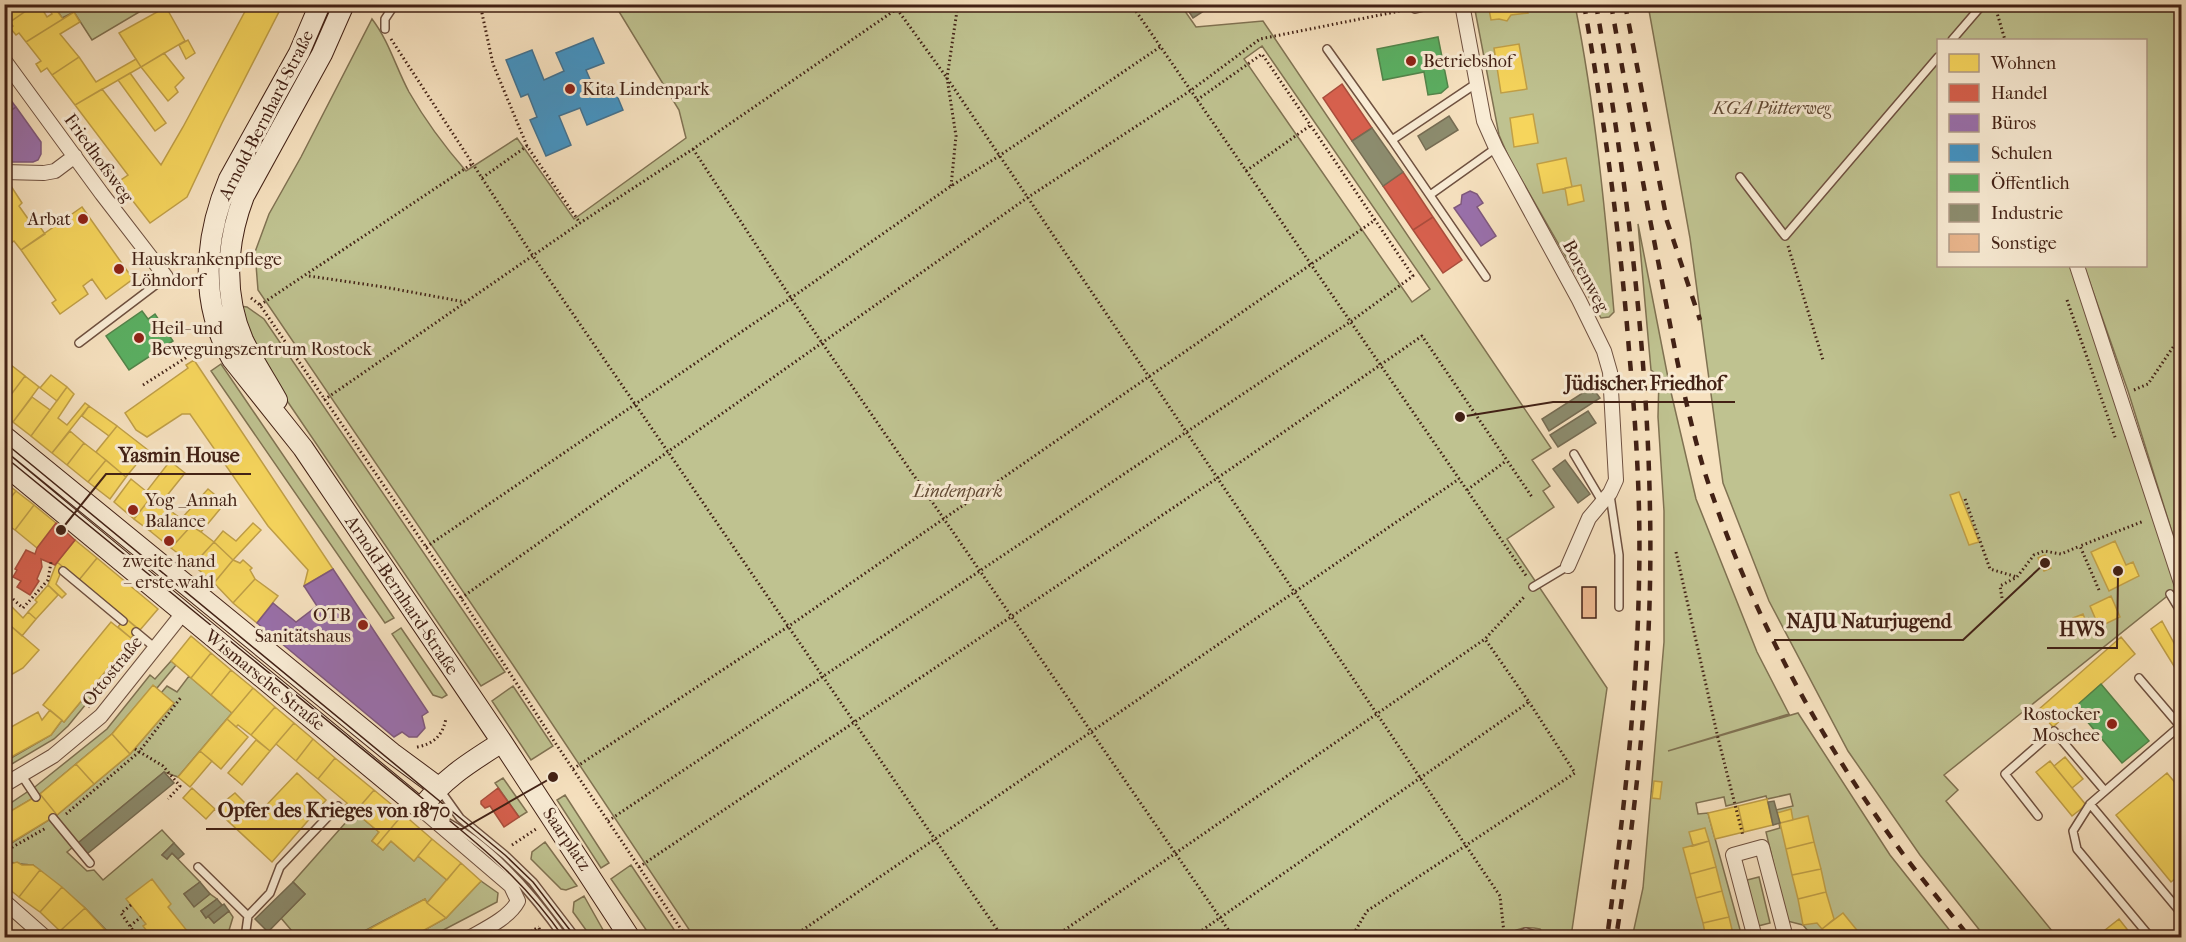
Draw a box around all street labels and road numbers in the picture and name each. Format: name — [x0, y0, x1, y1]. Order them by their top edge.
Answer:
street label: Arnold-Bernhard-Straße — [214, 27, 318, 204]
street label: Friedhofsweg — [59, 110, 138, 207]
street label: Borenweg — [1558, 237, 1614, 316]
street label: Arnold-Bernhard-Straße — [340, 511, 463, 679]
street label: Wismarsche Straße — [200, 625, 329, 735]
street label: Ottostraße — [78, 632, 147, 711]
street label: Saarplatz — [538, 804, 595, 875]

